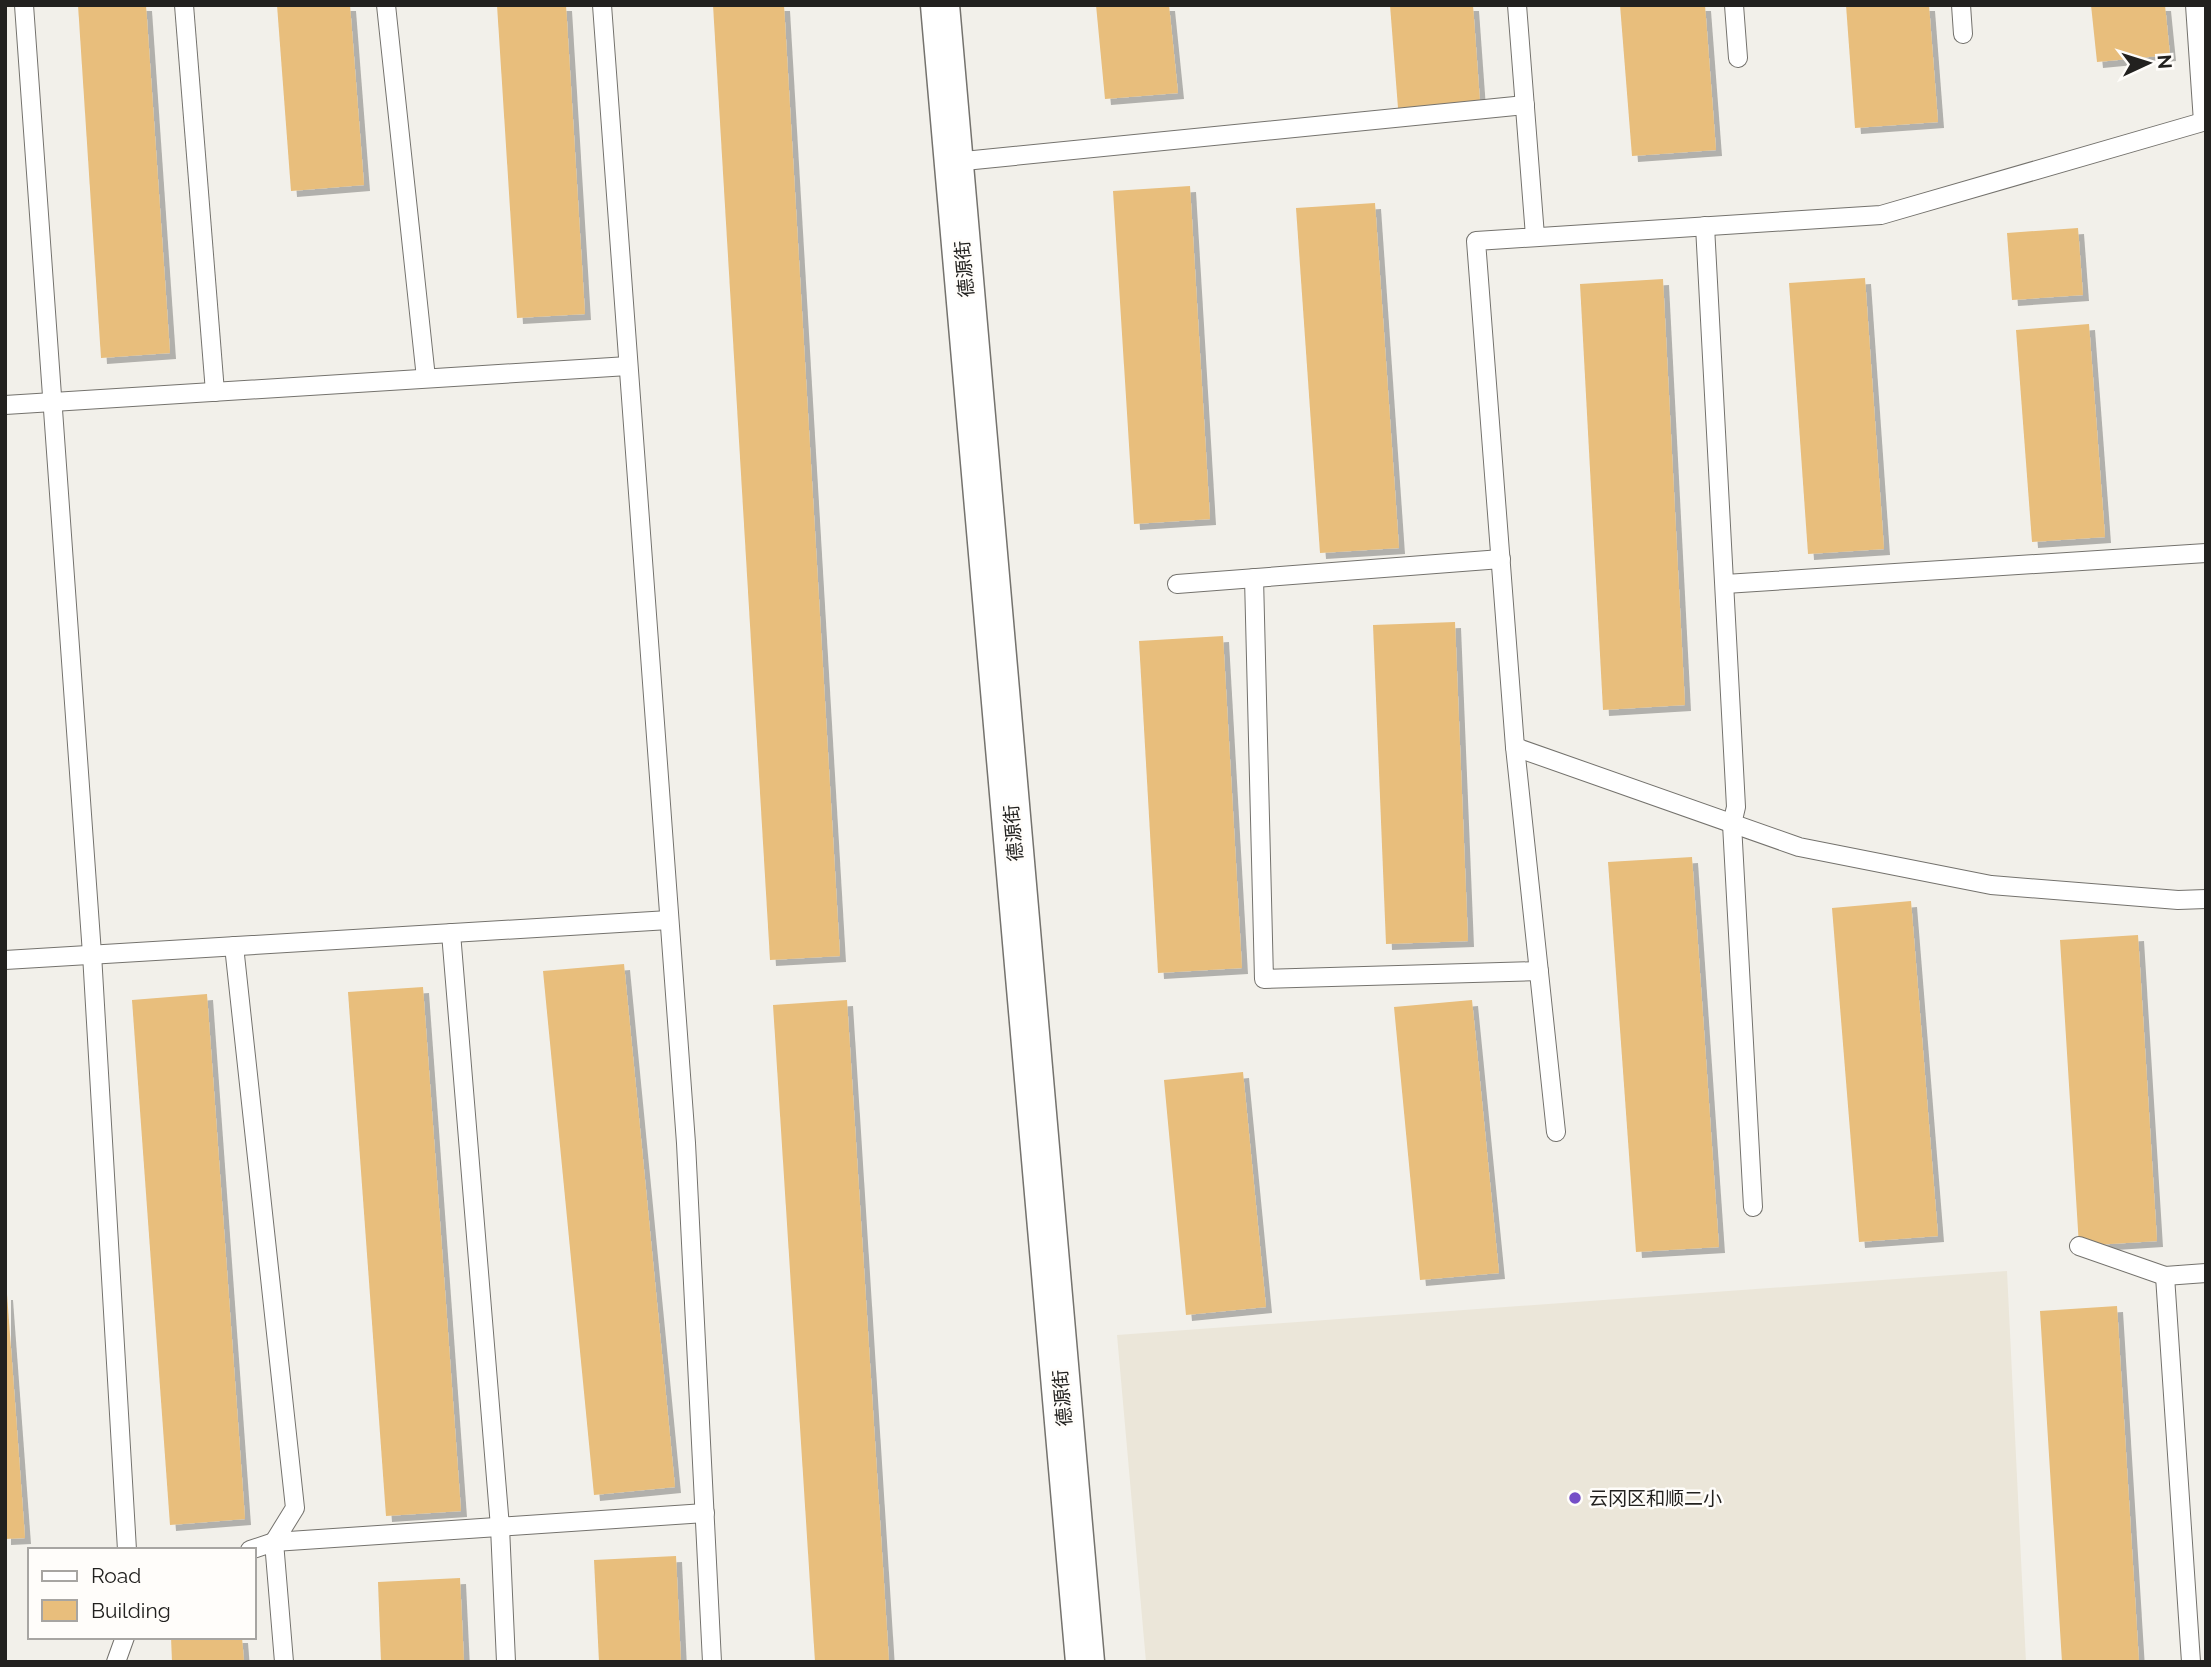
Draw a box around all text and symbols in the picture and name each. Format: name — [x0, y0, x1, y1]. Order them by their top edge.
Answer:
north arrow — [2113, 28, 2183, 98]
text: N — [2153, 54, 2176, 70]
street label: 德源街 — [951, 240, 977, 298]
street label: 德源街 — [1000, 804, 1026, 862]
street label: 德源街 — [1049, 1369, 1075, 1427]
place label: 云冈区和顺二小 — [1589, 1487, 1722, 1509]
marker: 云冈区和顺二小 — [1567, 1490, 1583, 1506]
legend — [28, 1548, 256, 1639]
text: Road — [91, 1563, 141, 1588]
text: Building — [91, 1598, 171, 1623]

